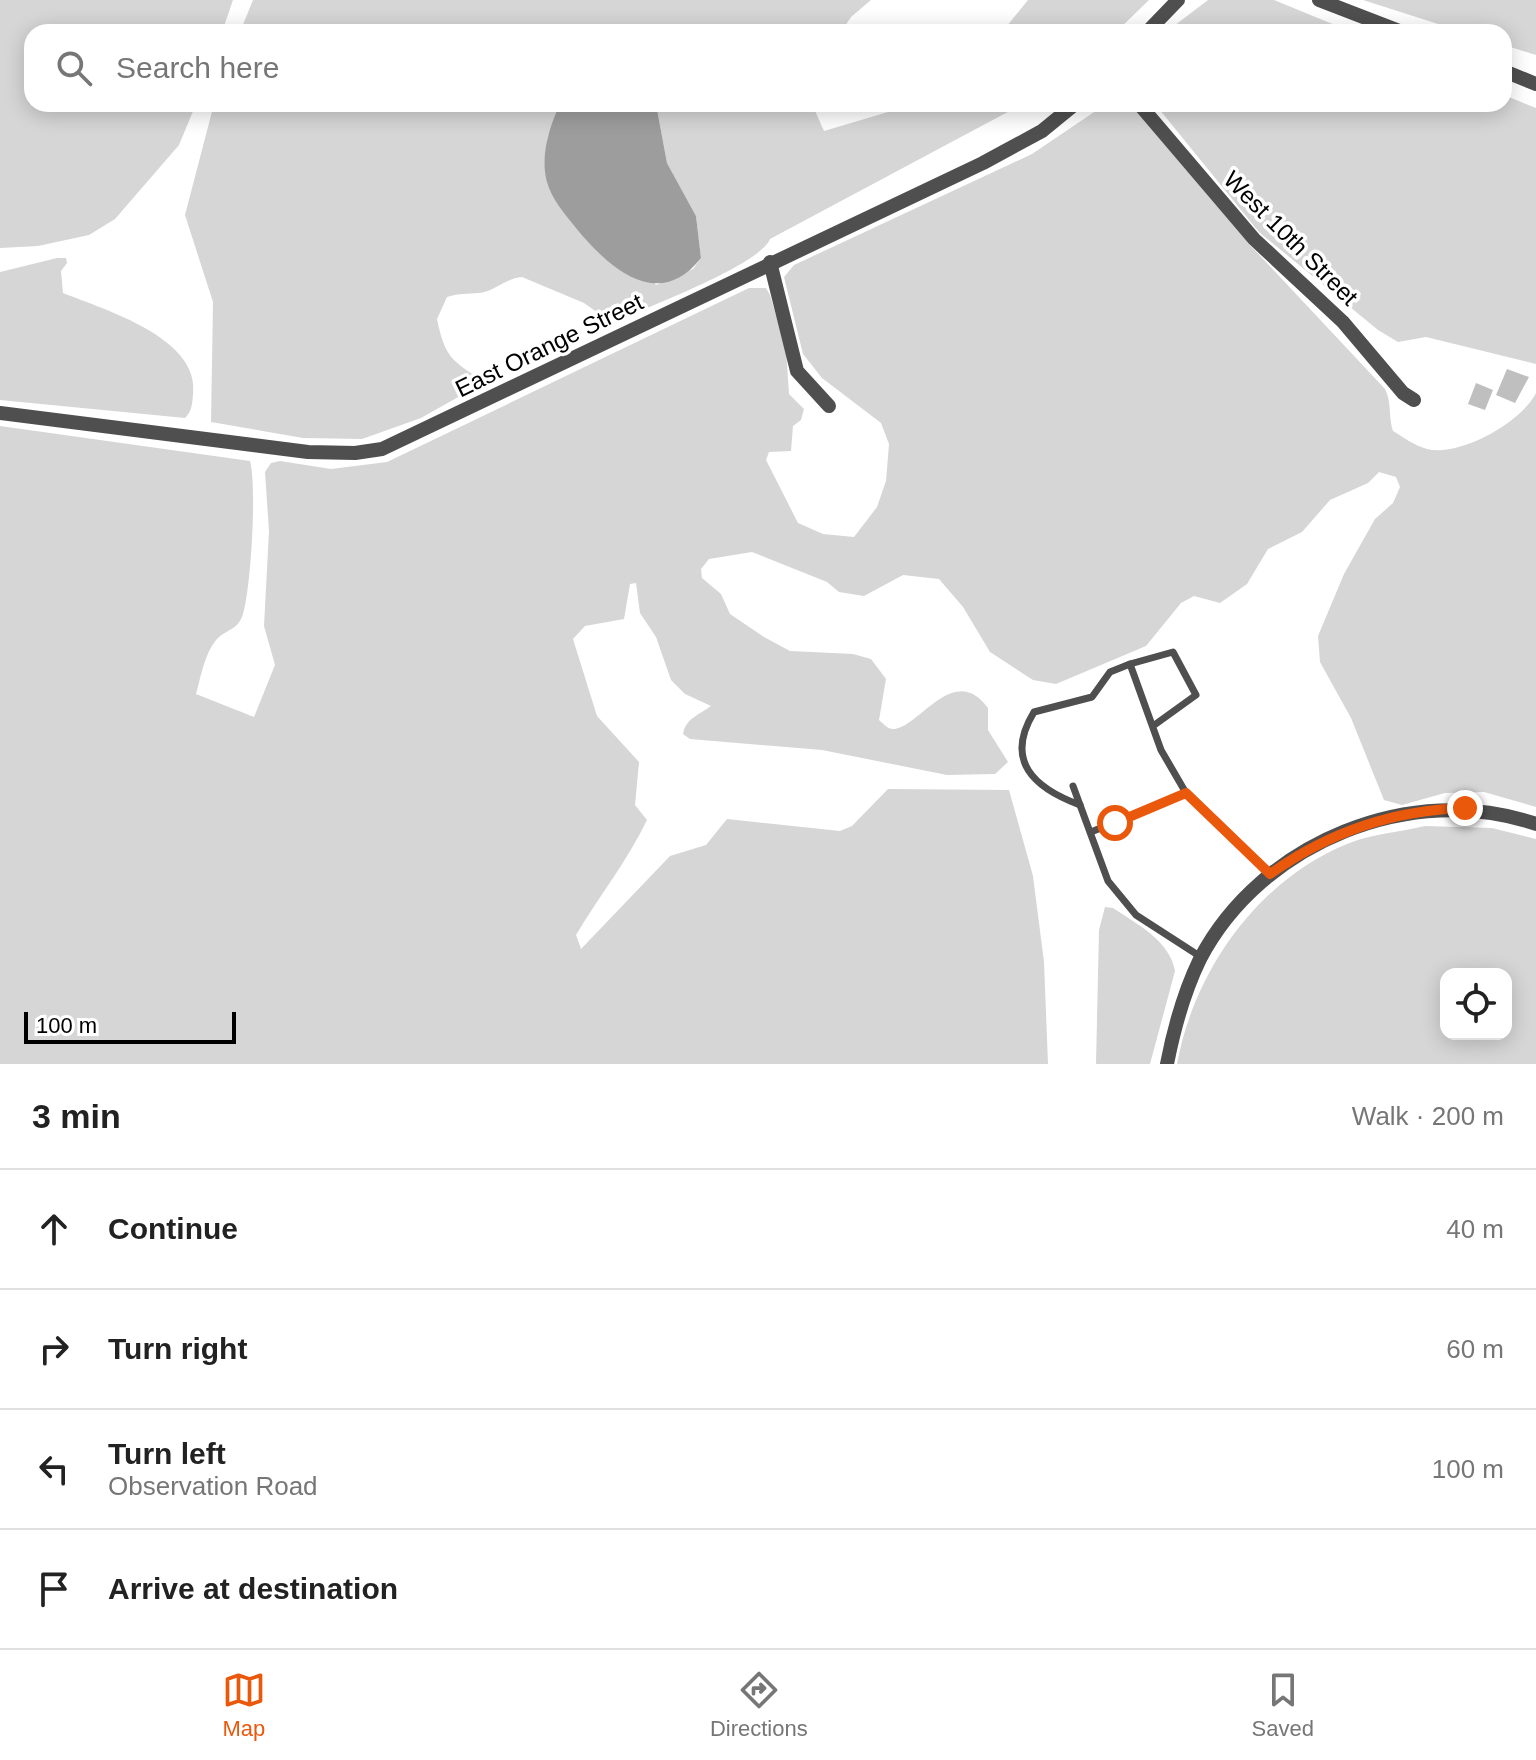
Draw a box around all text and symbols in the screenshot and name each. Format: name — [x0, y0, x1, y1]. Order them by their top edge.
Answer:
search box — [24, 24, 1512, 112]
icon: search — [52, 46, 96, 90]
text: Search here — [116, 51, 279, 84]
street label: West 10th Street — [1218, 165, 1364, 311]
street label: East Orange Street — [451, 288, 648, 402]
route end — [1447, 790, 1483, 826]
route start — [1097, 805, 1133, 841]
map controls — [1440, 968, 1512, 1040]
button: locate — [1440, 968, 1512, 1040]
scale bar — [24, 1008, 236, 1044]
text: 100 m — [36, 1013, 97, 1038]
text: 3 min — [32, 1097, 121, 1135]
text: Walk · 200 m — [1352, 1101, 1504, 1131]
icon: ahead — [32, 1207, 76, 1251]
text: Continue — [108, 1212, 238, 1245]
text: 40 m — [1446, 1214, 1504, 1244]
icon: right — [32, 1327, 76, 1371]
text: Turn right — [108, 1332, 247, 1365]
text: 60 m — [1446, 1334, 1504, 1364]
text: Turn left — [108, 1437, 226, 1470]
icon: left — [32, 1447, 76, 1491]
text: 100 m — [1432, 1454, 1504, 1484]
text: Observation Road — [108, 1471, 318, 1501]
icon: arrive — [32, 1567, 76, 1611]
text: Arrive at destination — [108, 1572, 398, 1605]
tab: Map — [222, 1668, 266, 1742]
tab: Directions — [710, 1668, 808, 1742]
tab: Saved — [1252, 1668, 1314, 1742]

